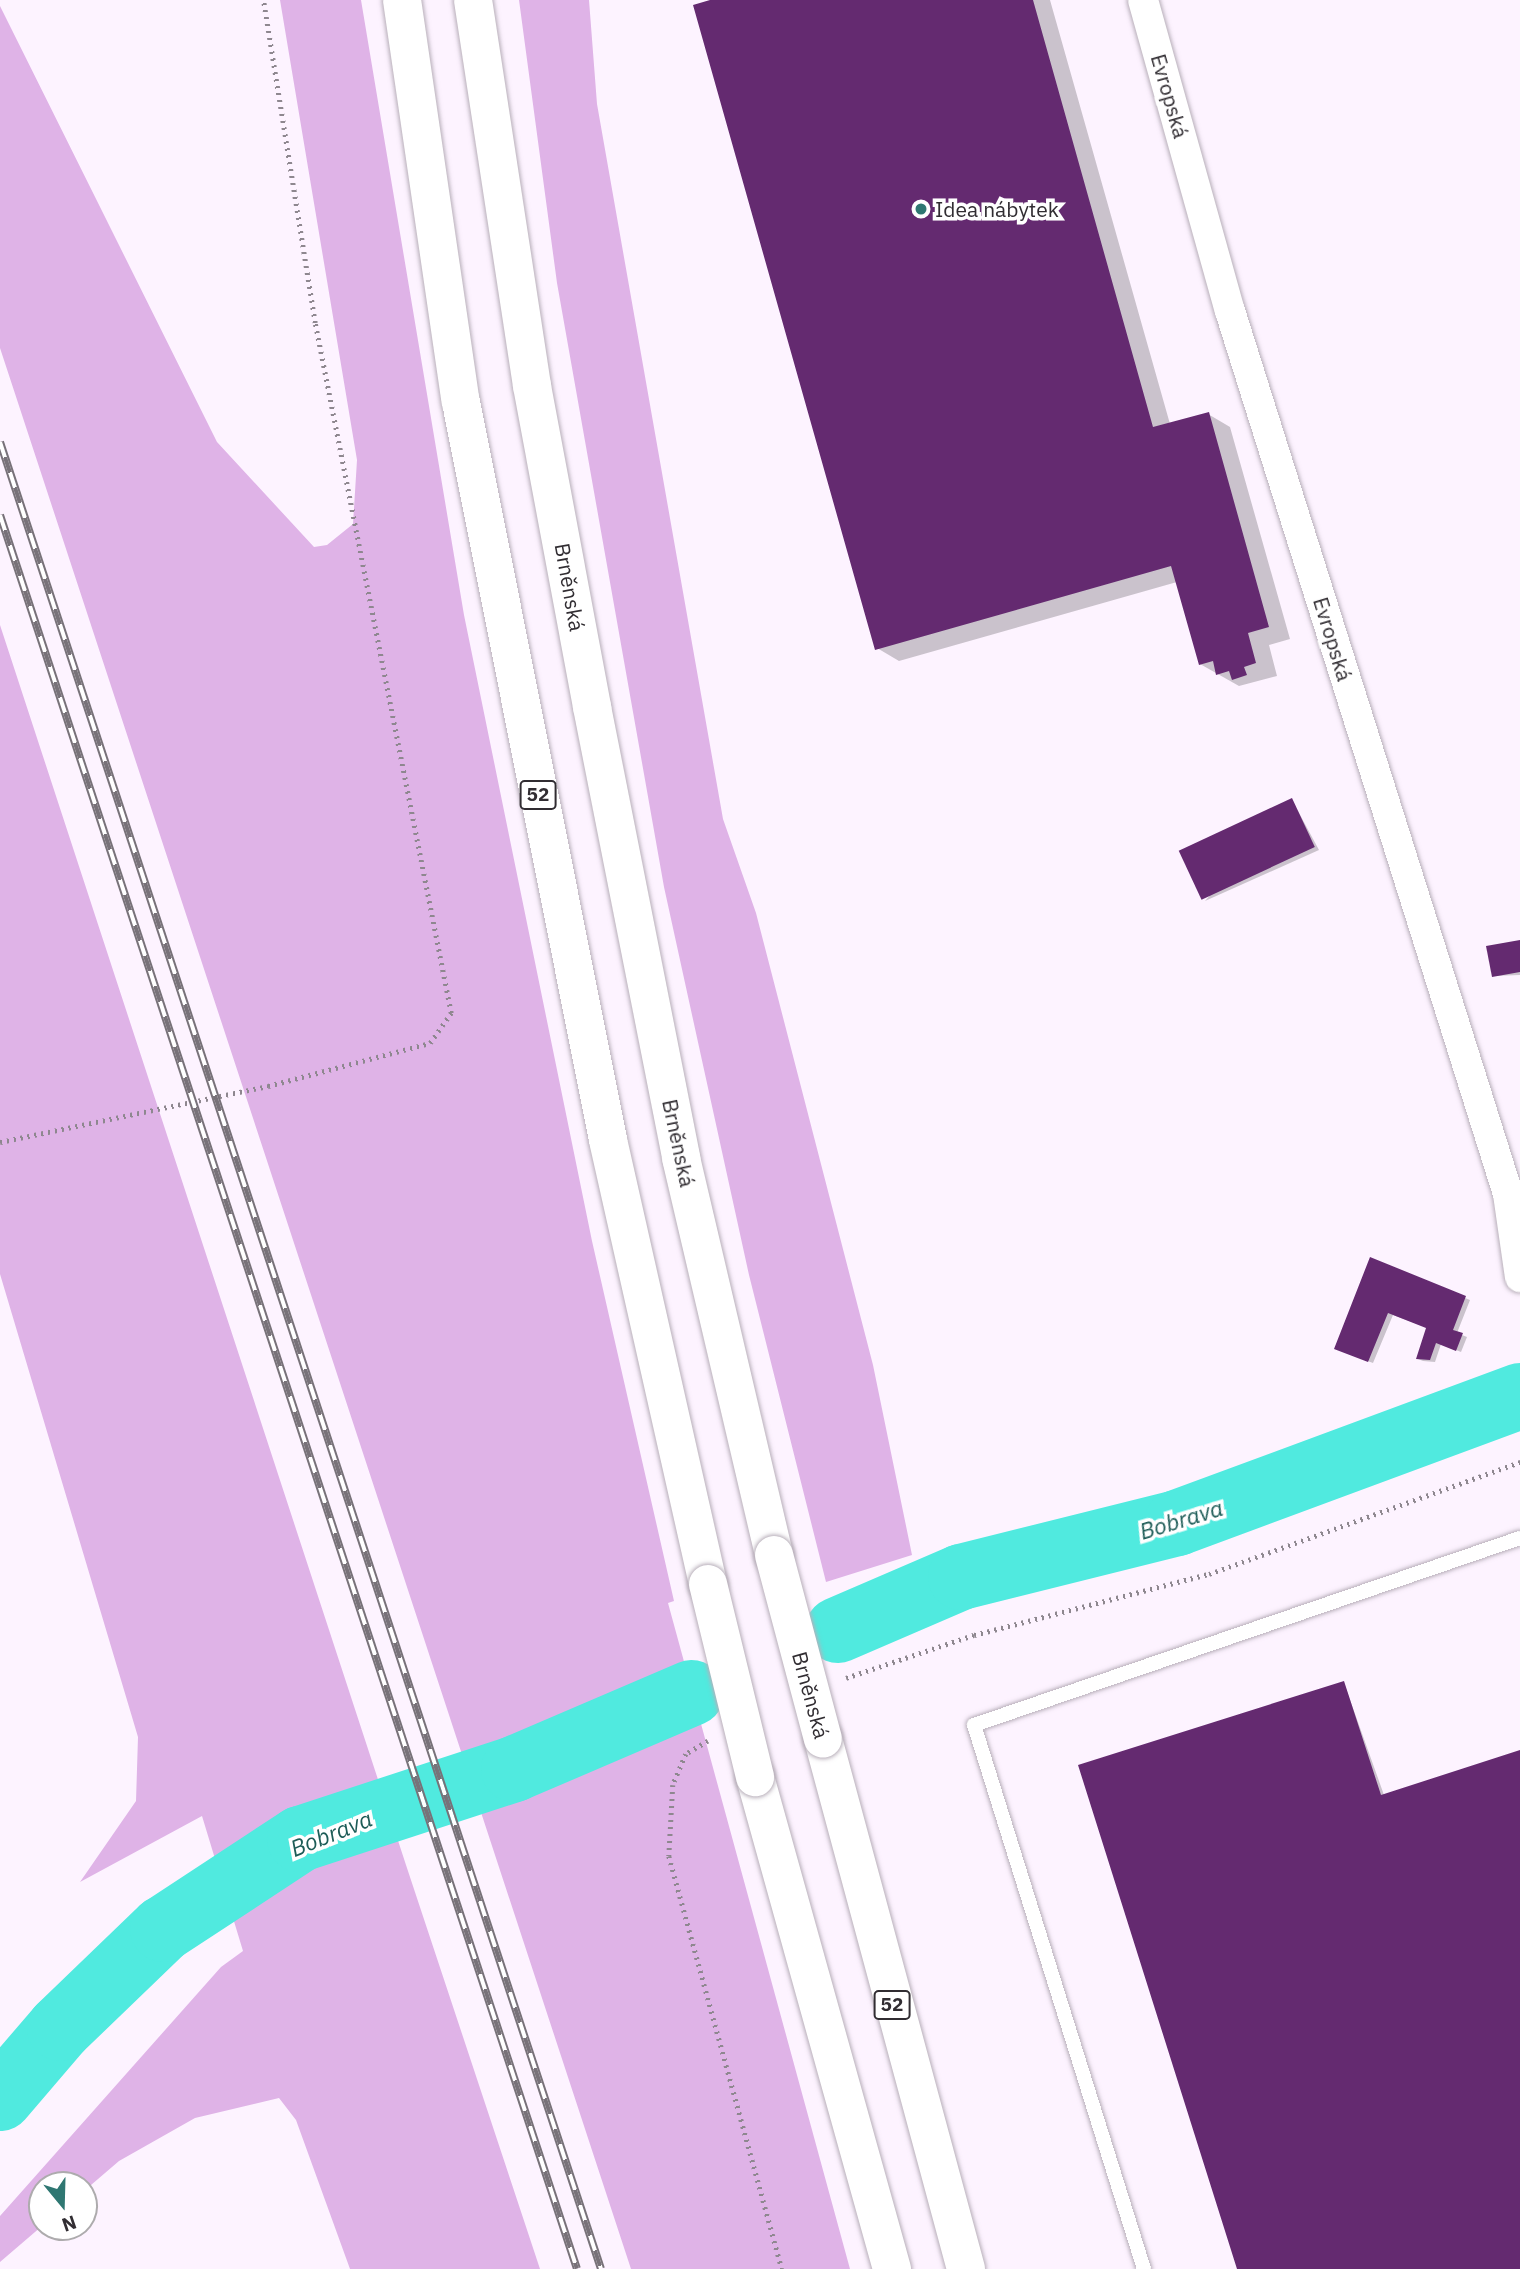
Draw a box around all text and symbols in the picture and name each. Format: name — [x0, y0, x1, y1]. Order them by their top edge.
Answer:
street label: Evropská — [1146, 51, 1194, 141]
place label: Idea nábytek — [935, 196, 1059, 222]
marker: Idea nábytek — [913, 201, 929, 217]
street label: Brněnská — [550, 541, 590, 633]
street label: Evropská — [1308, 594, 1358, 684]
road number: 52 — [519, 780, 557, 810]
street label: Brněnská — [657, 1097, 701, 1189]
water label: Bobrava — [1136, 1493, 1226, 1545]
street label: Brněnská — [787, 1649, 835, 1741]
water label: Bobrava — [286, 1804, 376, 1862]
road number: 52 — [873, 1990, 911, 2021]
north arrow — [28, 2171, 98, 2241]
text: N — [59, 2210, 80, 2238]

